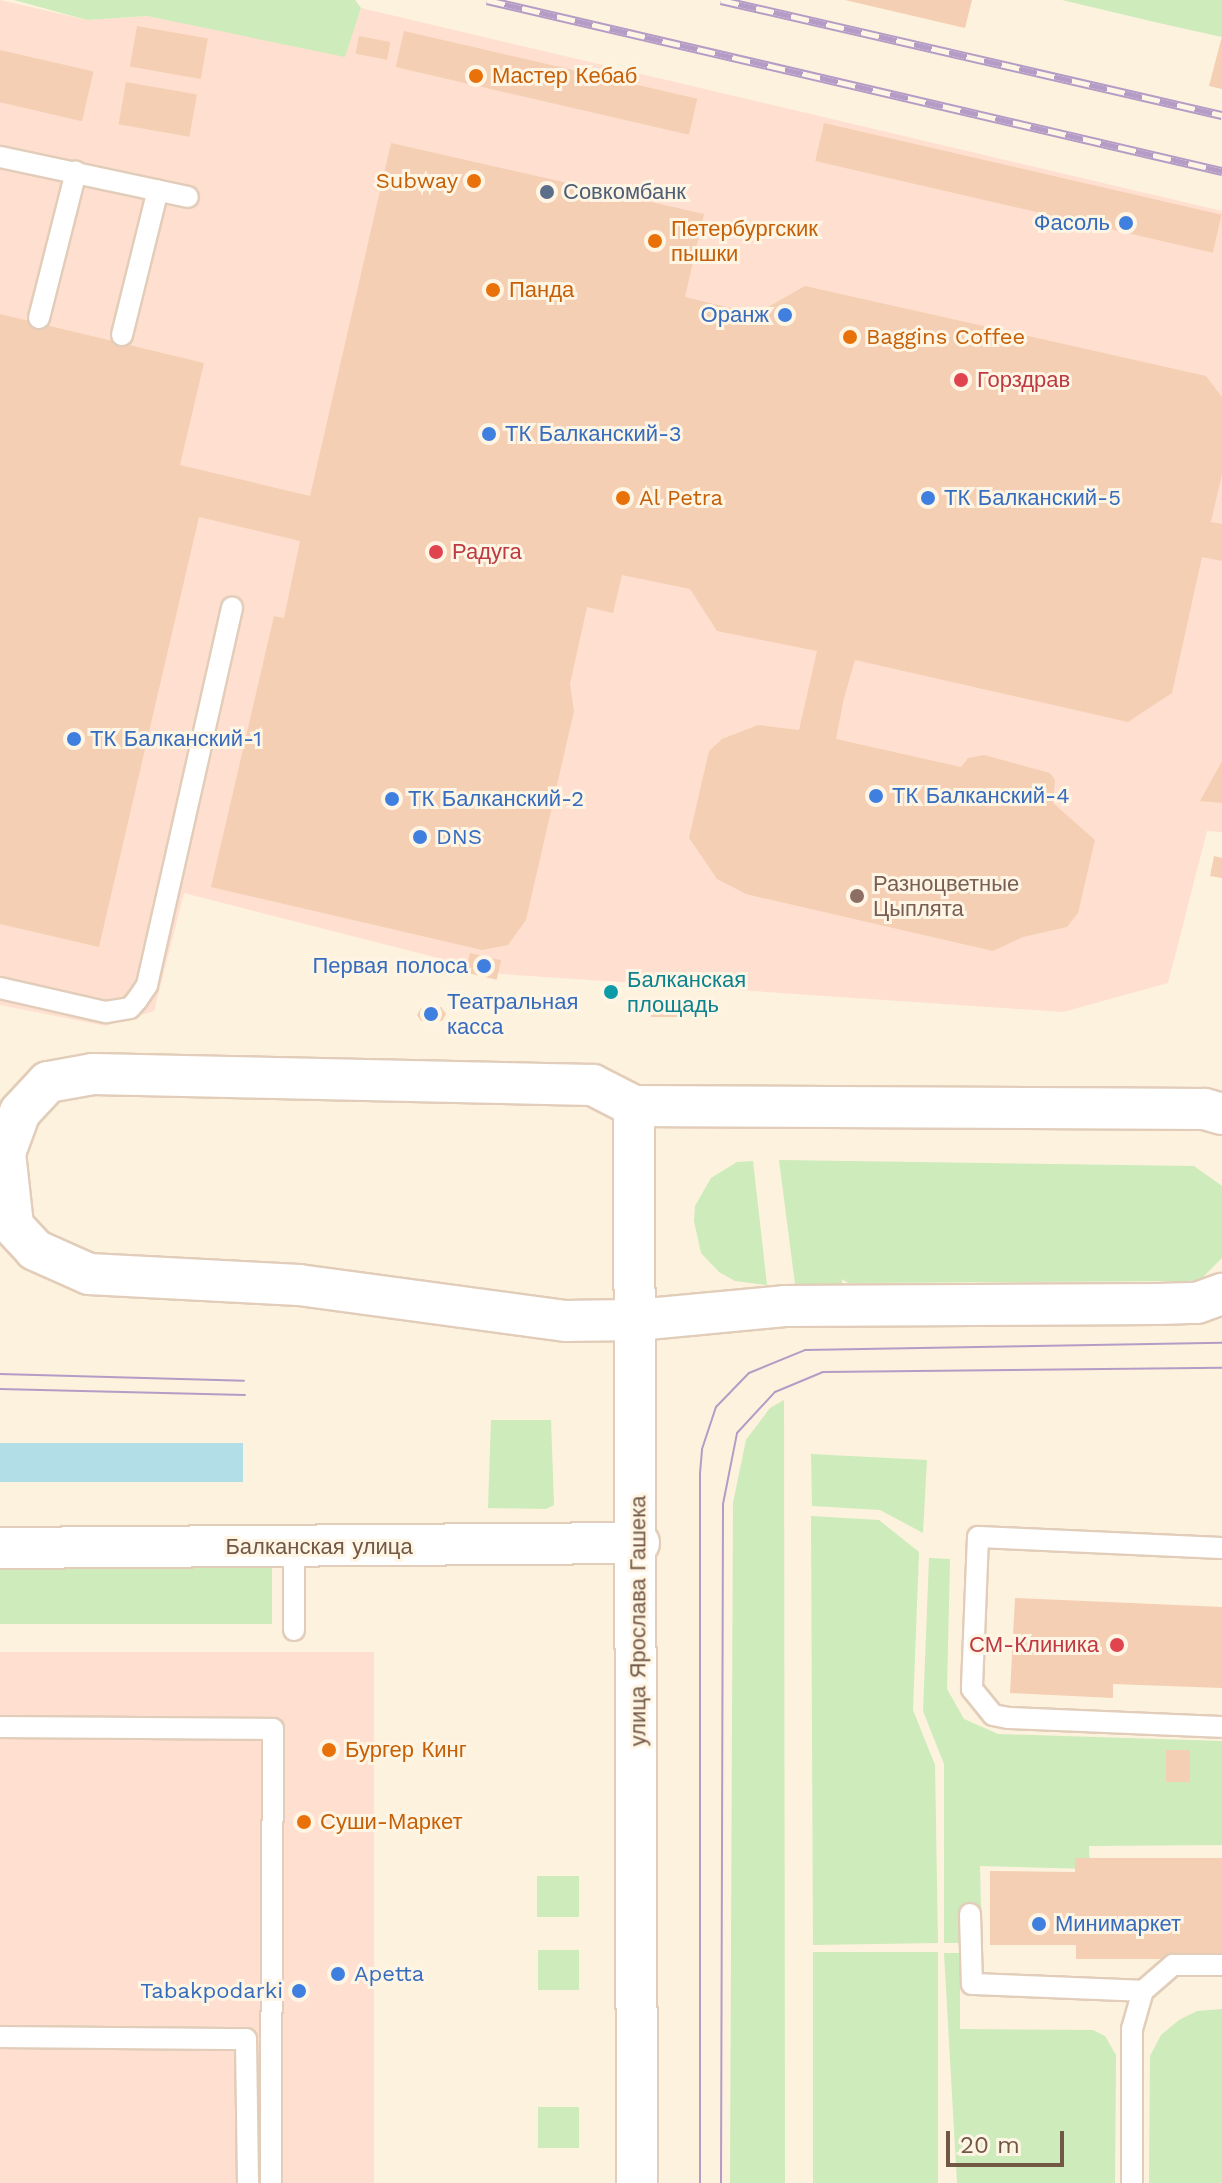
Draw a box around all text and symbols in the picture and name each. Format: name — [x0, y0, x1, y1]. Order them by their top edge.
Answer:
place label: Мастер Кебаб — [492, 63, 637, 89]
marker: Мастер Кебаб — [467, 67, 485, 85]
place label: Subway — [376, 168, 458, 194]
marker: Subway — [465, 172, 483, 190]
place label: Совкомбанк — [563, 179, 686, 205]
marker: Совкомбанк — [538, 183, 556, 201]
place label: Фасоль — [1034, 210, 1110, 236]
marker: Фасоль — [1117, 214, 1135, 232]
place label: Петербургскик пышки — [671, 215, 818, 266]
marker: Петербургскик пышки — [646, 232, 664, 250]
place label: Панда — [509, 277, 574, 303]
marker: Панда — [484, 281, 502, 299]
place label: Оранж — [701, 302, 769, 328]
marker: Оранж — [776, 306, 794, 324]
place label: Baggins Coffee — [866, 324, 1025, 350]
marker: Baggins Coffee — [841, 328, 859, 346]
place label: Горздрав — [977, 367, 1070, 393]
marker: Горздрав — [952, 371, 970, 389]
place label: ТК Балканский-3 — [505, 421, 682, 447]
marker: ТК Балканский-3 — [480, 425, 498, 443]
place label: Al Petra — [639, 485, 724, 511]
place label: ТК Балканский-5 — [944, 485, 1121, 511]
marker: Al Petra — [614, 489, 632, 507]
marker: ТК Балканский-5 — [919, 489, 937, 507]
place label: Радуга — [452, 539, 522, 565]
marker: Радуга — [427, 543, 445, 561]
place label: ТК Балканский-1 — [90, 726, 262, 752]
marker: ТК Балканский-1 — [65, 730, 83, 748]
place label: ТК Балканский-4 — [892, 783, 1070, 809]
place label: ТК Балканский-2 — [408, 786, 584, 812]
marker: ТК Балканский-4 — [867, 787, 885, 805]
marker: ТК Балканский-2 — [383, 790, 401, 808]
place label: DNS — [436, 824, 482, 850]
marker: DNS — [411, 828, 429, 846]
place label: Разноцветные Цыплята — [873, 870, 1019, 922]
marker: Разноцветные Цыплята — [848, 887, 866, 905]
place label: Первая полоса — [312, 953, 468, 979]
marker: Первая полоса — [475, 957, 493, 975]
place label: Балканская площадь — [627, 966, 746, 1018]
marker: Балканская площадь — [602, 983, 620, 1001]
place label: Театральная касса — [447, 988, 578, 1040]
marker: Театральная касса — [422, 1005, 440, 1023]
street label: улица Ярослава Гашека — [625, 1496, 651, 1746]
street label: Балканская улица — [225, 1534, 413, 1560]
place label: СМ-Клиника — [969, 1632, 1099, 1658]
marker: СМ-Клиника — [1106, 1634, 1128, 1656]
place label: Бургер Кинг — [345, 1737, 467, 1763]
marker: Бургер Кинг — [320, 1741, 338, 1759]
place label: Суши-Маркет — [320, 1809, 463, 1835]
marker: Суши-Маркет — [295, 1813, 313, 1831]
place label: Минимаркет — [1055, 1911, 1181, 1937]
marker: Минимаркет — [1030, 1915, 1048, 1933]
place label: Apetta — [354, 1961, 424, 1987]
marker: Apetta — [329, 1965, 347, 1983]
place label: Tabakpodarki — [140, 1978, 283, 2004]
marker: Tabakpodarki — [290, 1982, 308, 2000]
scale bar — [950, 2115, 1068, 2165]
text: 20 m — [960, 2131, 1020, 2159]

